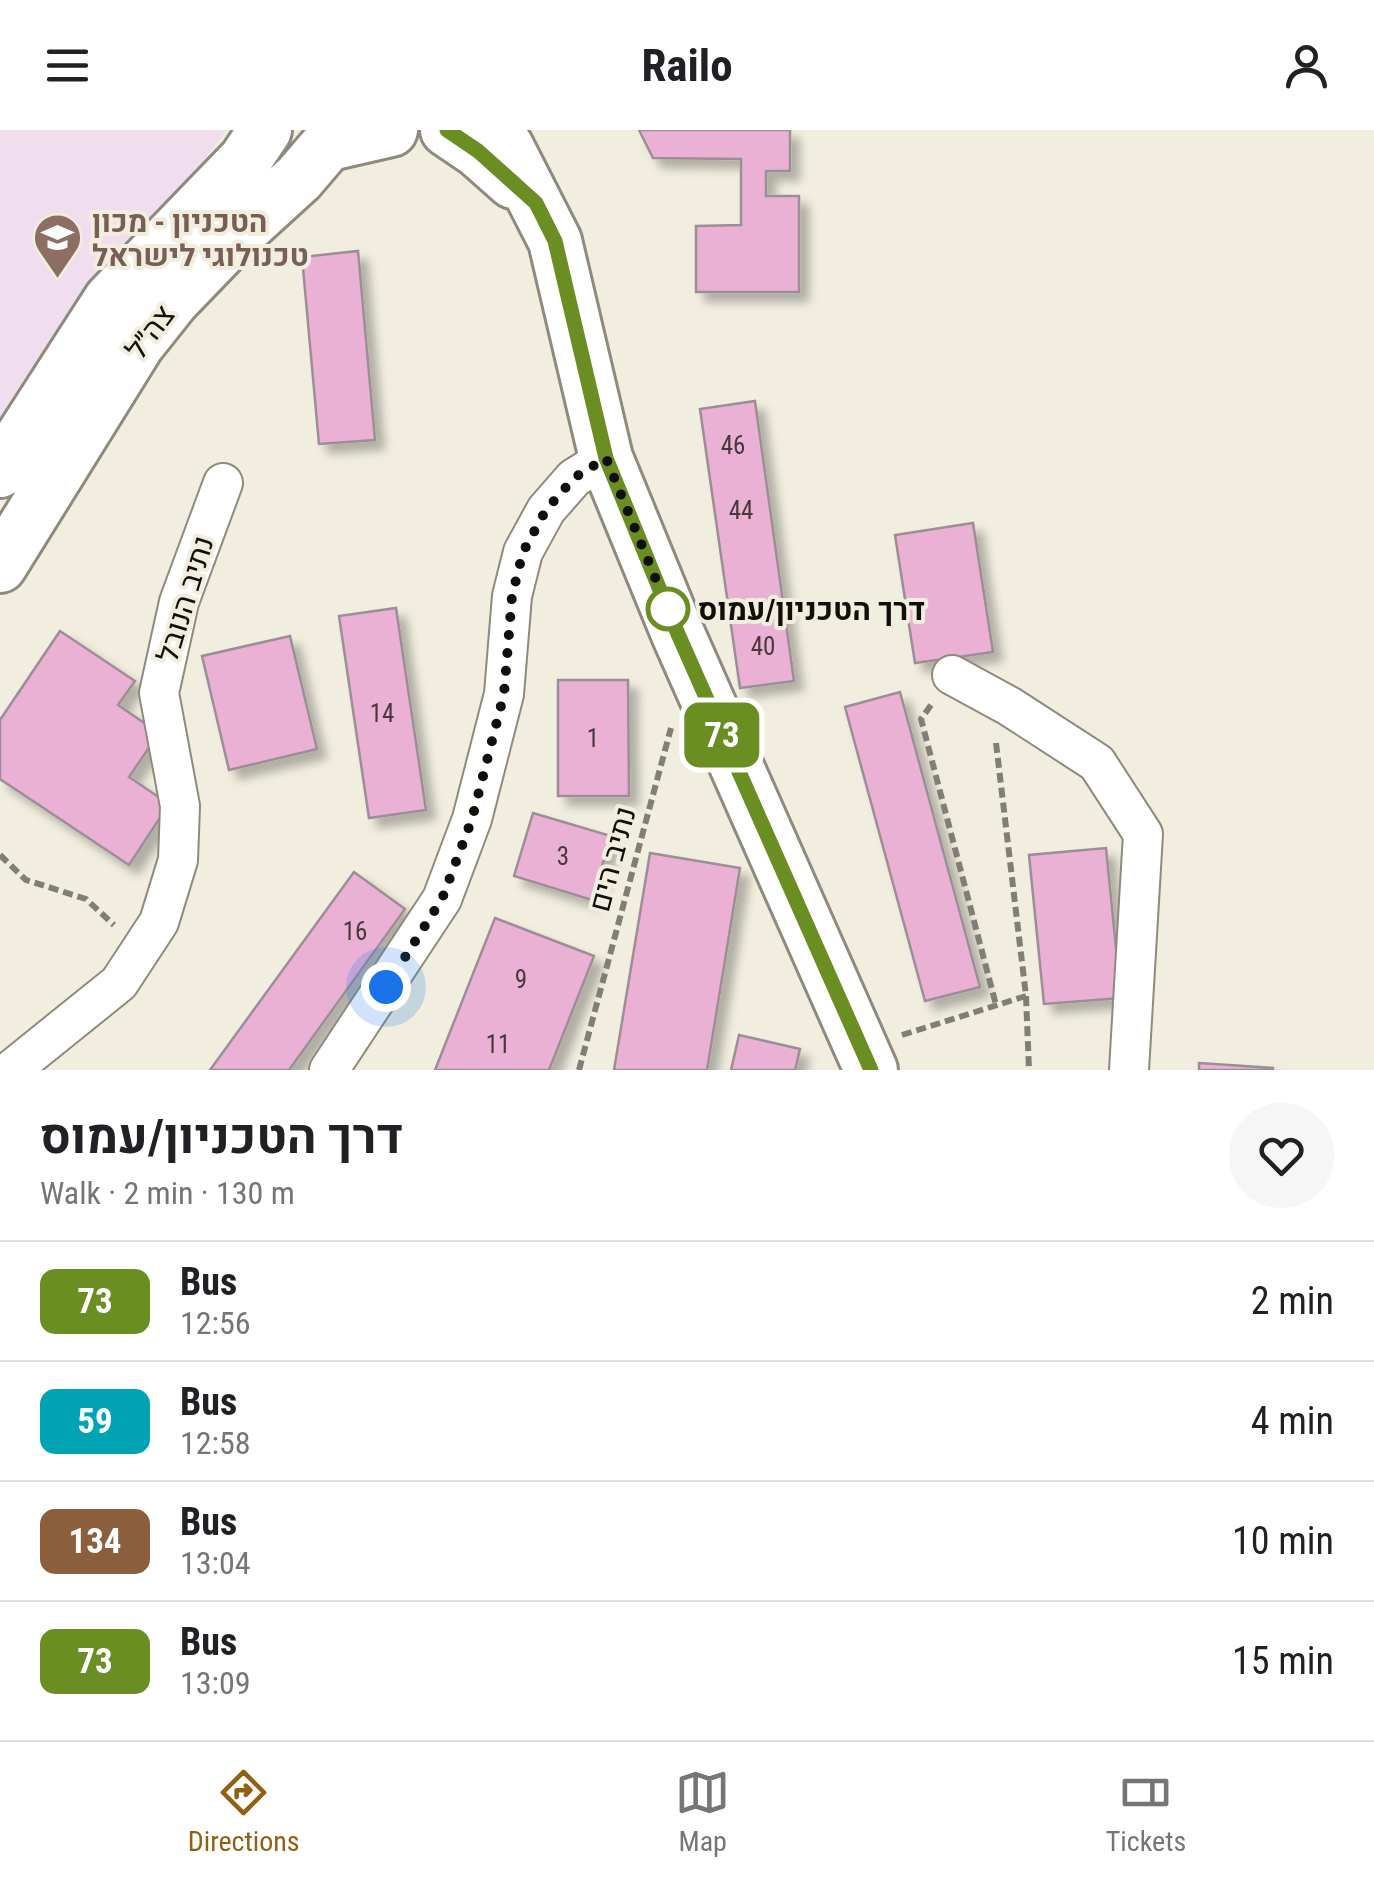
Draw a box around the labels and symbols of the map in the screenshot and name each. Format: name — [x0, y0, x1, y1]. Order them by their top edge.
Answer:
place label: הטכניון - מכון טכנולוגי לישראל — [92, 204, 309, 273]
school or university icon: הטכניון - מכון טכנולוגי לישראל — [31, 212, 83, 280]
street label: צה״ל — [118, 298, 182, 366]
house number: 46 — [721, 431, 745, 460]
house number: 44 — [729, 496, 753, 525]
street label: נתיב הנובל — [149, 532, 221, 666]
marker: דרך הטכניון/עמוס — [647, 588, 689, 630]
place label: דרך הטכניון/עמוס — [698, 592, 925, 627]
house number: 40 — [751, 632, 775, 661]
house number: 14 — [370, 699, 394, 728]
line badge: 73 — [677, 702, 767, 768]
house number: 1 — [587, 724, 599, 753]
street label: נתיב הים — [581, 803, 643, 915]
house number: 3 — [557, 842, 569, 871]
house number: 16 — [343, 917, 367, 946]
your location — [361, 962, 411, 1012]
house number: 9 — [515, 965, 527, 994]
house number: 11 — [486, 1030, 510, 1059]

